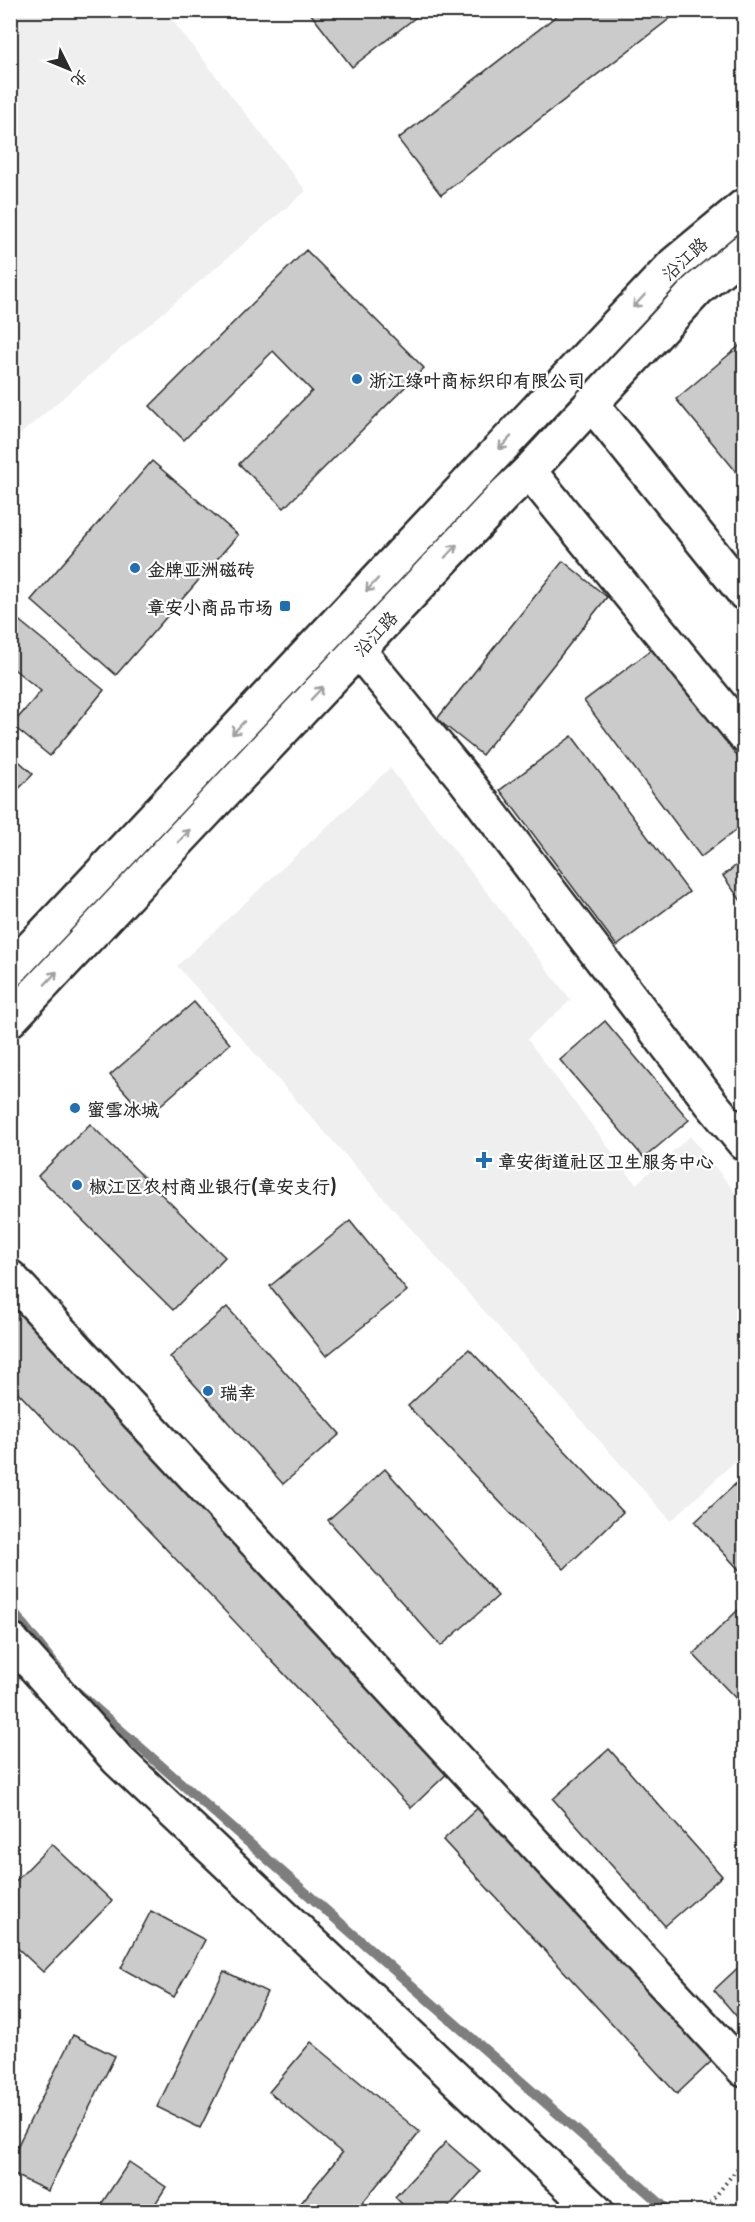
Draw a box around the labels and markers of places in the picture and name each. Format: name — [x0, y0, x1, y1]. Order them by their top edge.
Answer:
place label: 浙江绿叶商标织印有限公司 — [369, 366, 585, 393]
marker: 浙江绿叶商标织印有限公司 — [350, 372, 364, 386]
place label: 金牌亚洲磁砖 — [147, 555, 255, 582]
marker: 金牌亚洲磁砖 — [128, 561, 142, 575]
place label: 章安小商品市场 — [147, 593, 273, 620]
marker: 章安小商品市场 — [278, 599, 292, 613]
place label: 蜜雪冰城 — [87, 1095, 159, 1122]
marker: 蜜雪冰城 — [68, 1101, 82, 1115]
place label: 章安街道社区卫生服务中心 — [498, 1147, 714, 1174]
marker: 章安街道社区卫生服务中心 — [475, 1151, 493, 1169]
place label: 椒江区农村商业银行(章安支行) — [89, 1172, 337, 1199]
marker: 椒江区农村商业银行(章安支行) — [70, 1178, 84, 1192]
place label: 瑞幸 — [220, 1378, 256, 1405]
marker: 瑞幸 — [201, 1384, 215, 1398]

